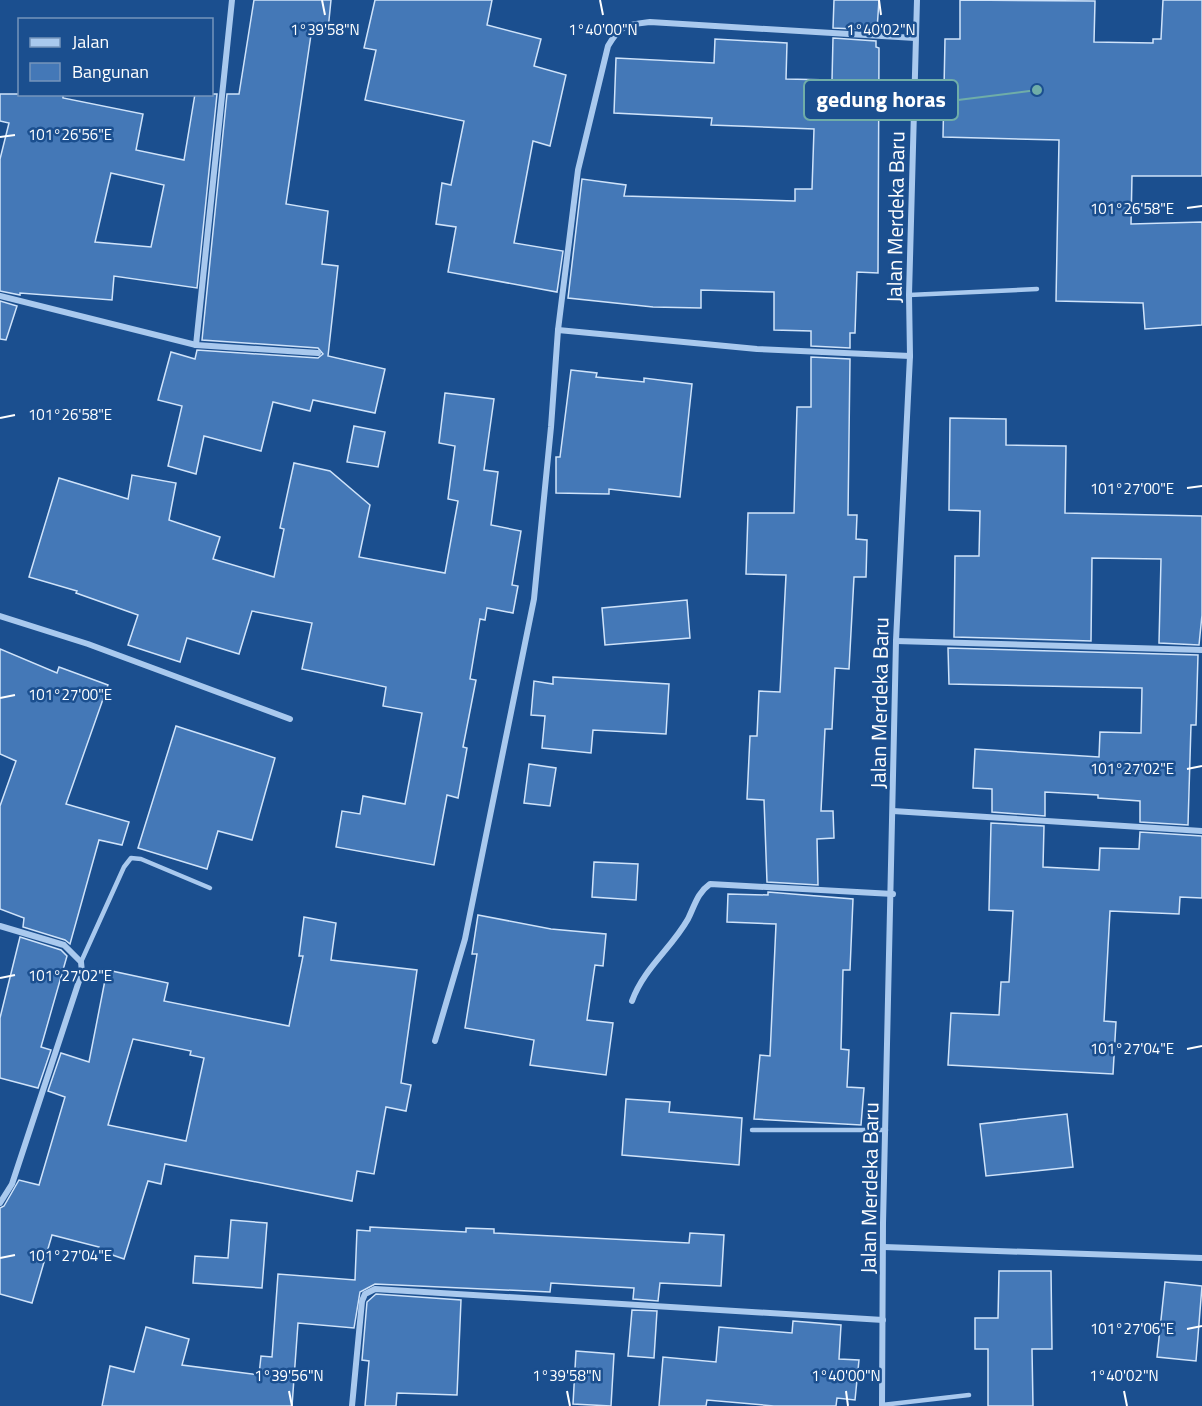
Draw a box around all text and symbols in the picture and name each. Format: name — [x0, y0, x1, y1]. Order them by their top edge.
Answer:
legend — [18, 18, 213, 96]
text: 1°39'58"N — [290, 18, 360, 41]
text: 1°40'00"N — [568, 18, 638, 41]
text: 1°40'02"N — [846, 18, 916, 41]
text: Jalan — [72, 28, 109, 55]
text: Bangunan — [72, 58, 149, 85]
callout: gedung horas — [804, 80, 958, 120]
text: gedung horas — [816, 82, 946, 116]
text: 101°26'56"E — [28, 123, 112, 146]
street label: Jalan Merdeka Baru — [878, 131, 912, 303]
text: 101°26'58"E — [1090, 197, 1174, 220]
text: 101°26'58"E — [28, 403, 112, 426]
text: 101°27'00"E — [1090, 477, 1174, 500]
street label: Jalan Merdeka Baru — [862, 617, 896, 789]
text: 101°27'00"E — [28, 683, 112, 706]
text: 101°27'02"E — [1090, 757, 1174, 780]
text: 101°27'02"E — [28, 964, 112, 987]
text: 101°27'04"E — [1090, 1037, 1174, 1060]
street label: Jalan Merdeka Baru — [852, 1102, 886, 1274]
text: 101°27'04"E — [28, 1244, 112, 1267]
text: 101°27'06"E — [1090, 1317, 1174, 1340]
text: 1°39'56"N — [254, 1364, 324, 1387]
text: 1°39'58"N — [532, 1364, 602, 1387]
text: 1°40'00"N — [811, 1364, 881, 1387]
text: 1°40'02"N — [1089, 1364, 1159, 1387]

